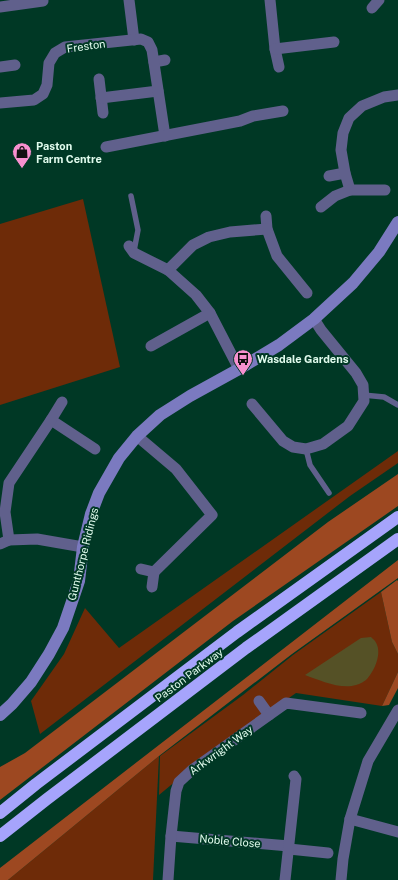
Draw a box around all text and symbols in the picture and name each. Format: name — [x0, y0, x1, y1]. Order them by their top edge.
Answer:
street label: Freston — [66, 37, 106, 55]
place label: Paston Farm Centre — [36, 140, 102, 165]
shop icon: Paston Farm Centre — [11, 141, 33, 169]
bus stop icon: Wasdale Gardens — [232, 348, 254, 376]
place label: Wasdale Gardens — [257, 353, 349, 365]
street label: Gunthorpe Ridings — [66, 506, 100, 602]
street label: Paston Parkway — [153, 646, 225, 704]
street label: Arkwright Way — [187, 723, 255, 777]
street label: Noble Close — [199, 832, 261, 850]

